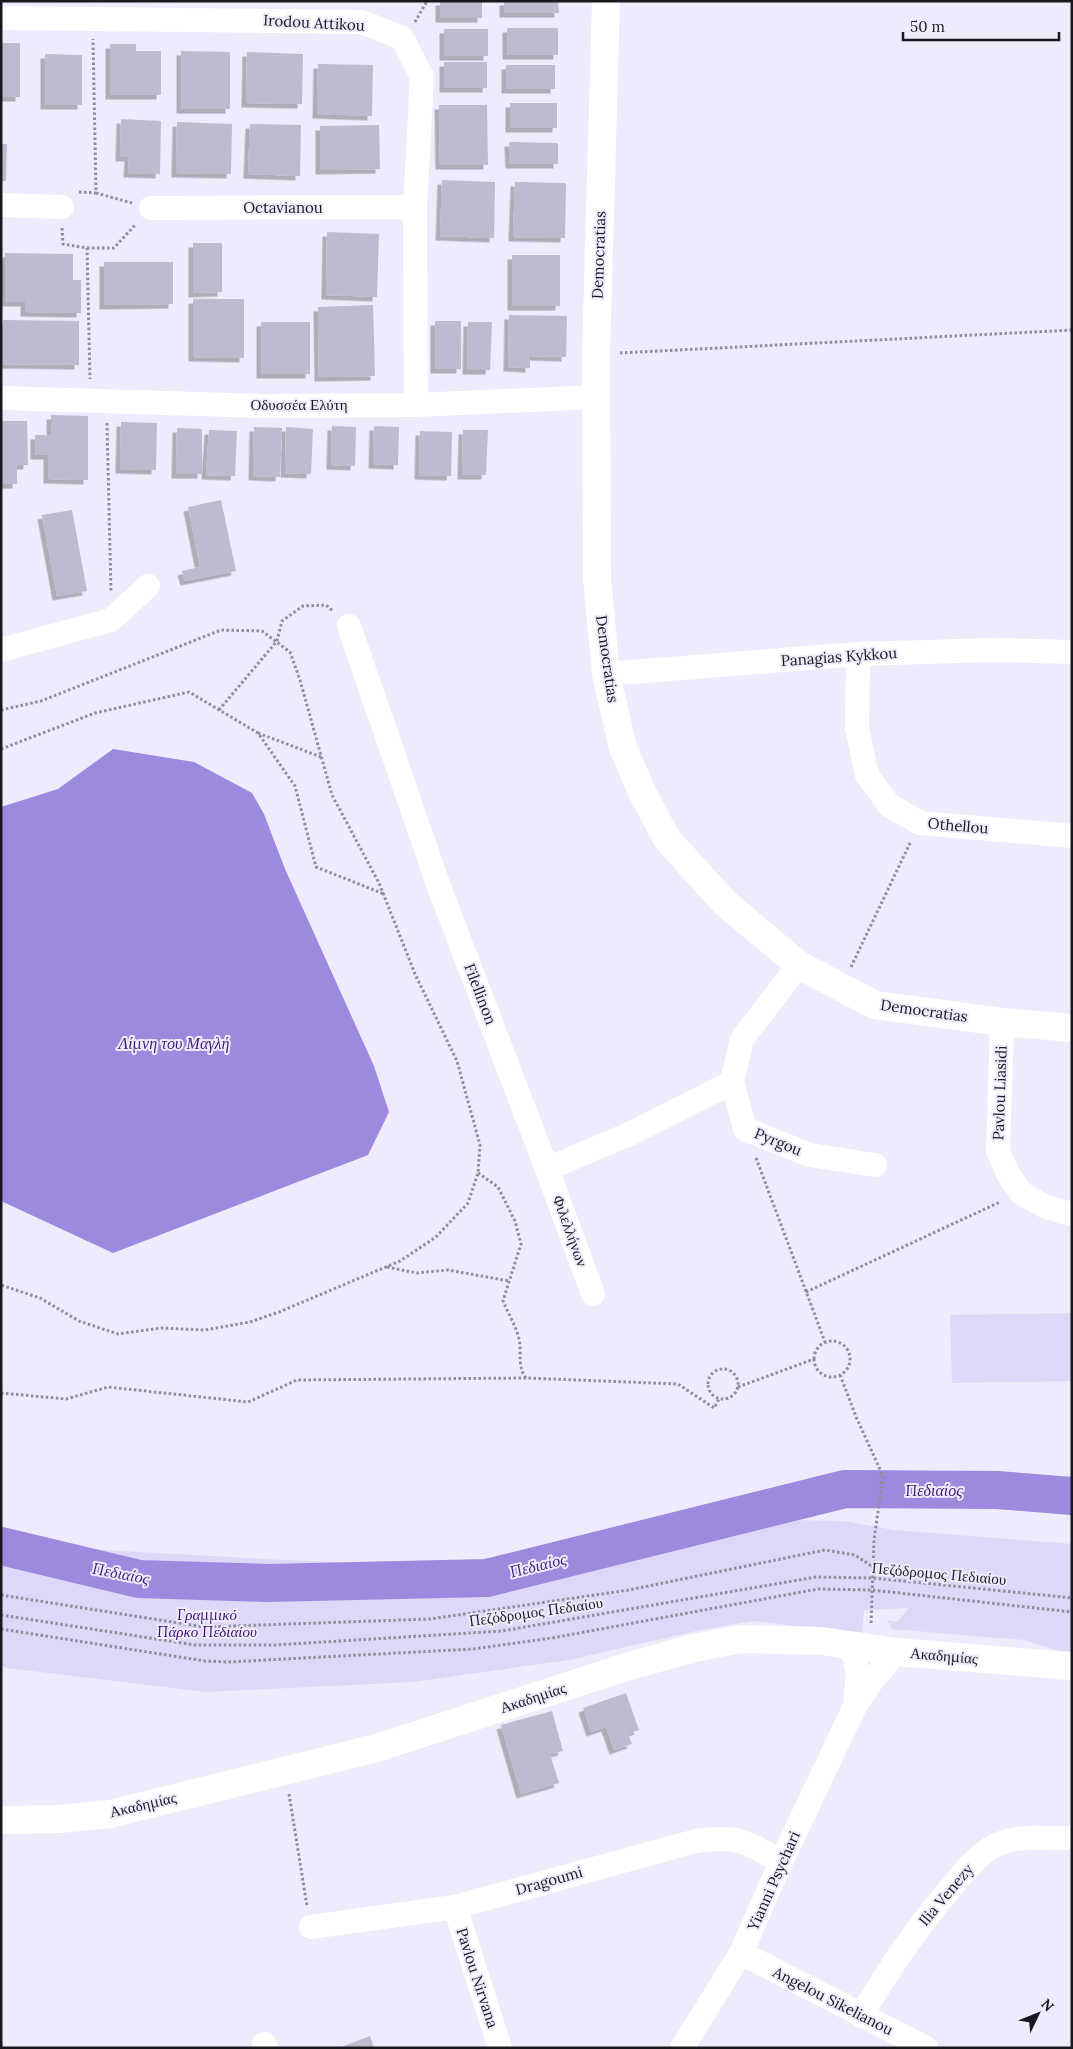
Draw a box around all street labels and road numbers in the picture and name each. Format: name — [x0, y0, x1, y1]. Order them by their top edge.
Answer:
street label: Irodou Attikou — [263, 10, 365, 35]
street label: Octavianou — [243, 198, 323, 217]
street label: Democratias — [587, 211, 610, 299]
street label: Οδυσσέα Ελύτη — [250, 395, 348, 414]
street label: Democratias — [592, 614, 623, 704]
street label: Panagias Kykkou — [780, 643, 898, 670]
street label: Othellou — [927, 813, 989, 838]
street label: Filellinon — [460, 961, 501, 1027]
street label: Democratias — [879, 995, 969, 1026]
street label: Pavlou Liasidi — [988, 1045, 1011, 1141]
street label: Pyrgou — [752, 1123, 805, 1160]
street label: Φιλελλήνων — [549, 1193, 592, 1269]
street label: Πεζόδρομος Πεδιαίου — [871, 1558, 1007, 1589]
street label: Πεζόδρομος Πεδιαίου — [468, 1593, 604, 1630]
street label: Ακαδημίας — [909, 1643, 979, 1668]
street label: Ακαδημίας — [498, 1678, 568, 1717]
street label: Ακαδημίας — [108, 1788, 178, 1821]
street label: Yianni Psychari — [743, 1828, 804, 1934]
street label: Ilia Venezy — [914, 1860, 977, 1930]
street label: Dragoumi — [513, 1862, 585, 1899]
street label: Pavlou Nirvana — [452, 1925, 503, 2031]
street label: Angelou Sikelianou — [769, 1962, 896, 2039]

